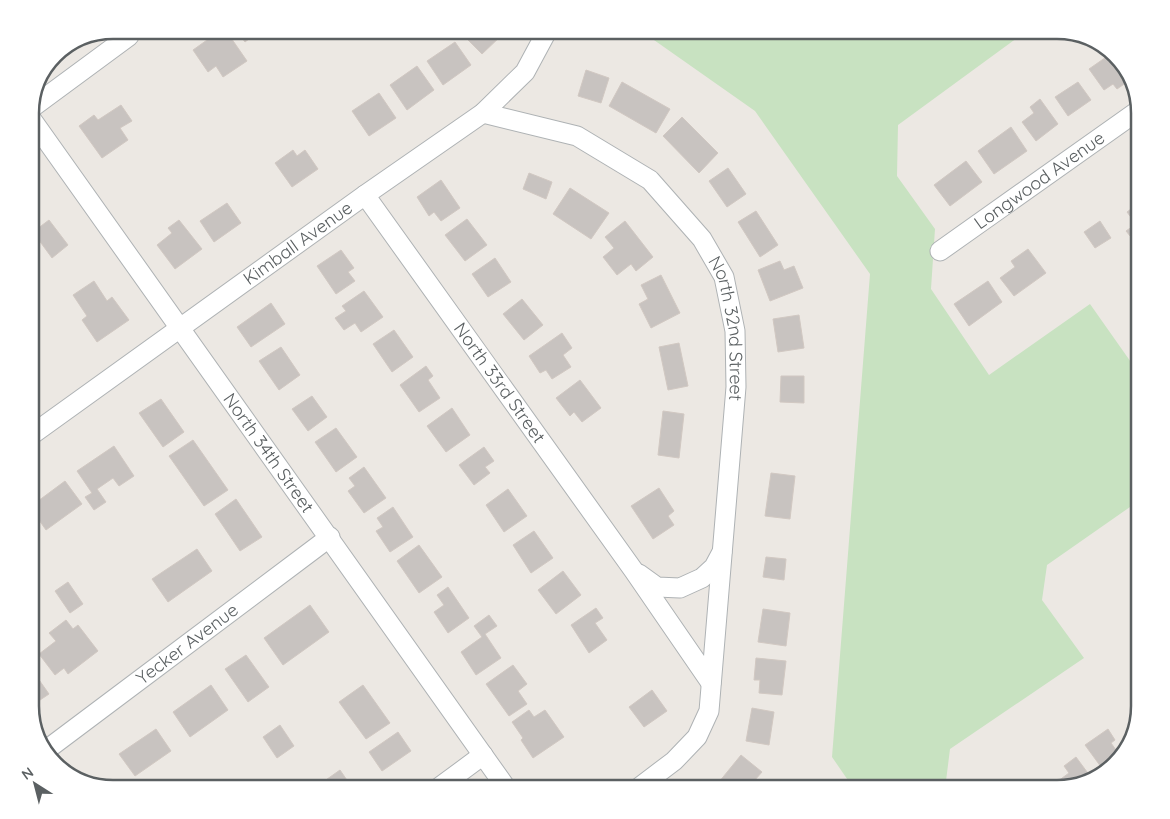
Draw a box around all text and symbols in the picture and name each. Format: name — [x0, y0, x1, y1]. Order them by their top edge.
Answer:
street label: Longwood Avenue — [969, 126, 1109, 234]
street label: Kimball Avenue — [238, 196, 357, 290]
street label: North 32nd Street — [703, 252, 748, 402]
street label: North 33rd Street — [449, 318, 551, 447]
street label: North 34th Street — [219, 388, 319, 517]
street label: Yecker Avenue — [131, 598, 243, 689]
north arrow — [10, 759, 60, 809]
text: N — [18, 763, 37, 784]

